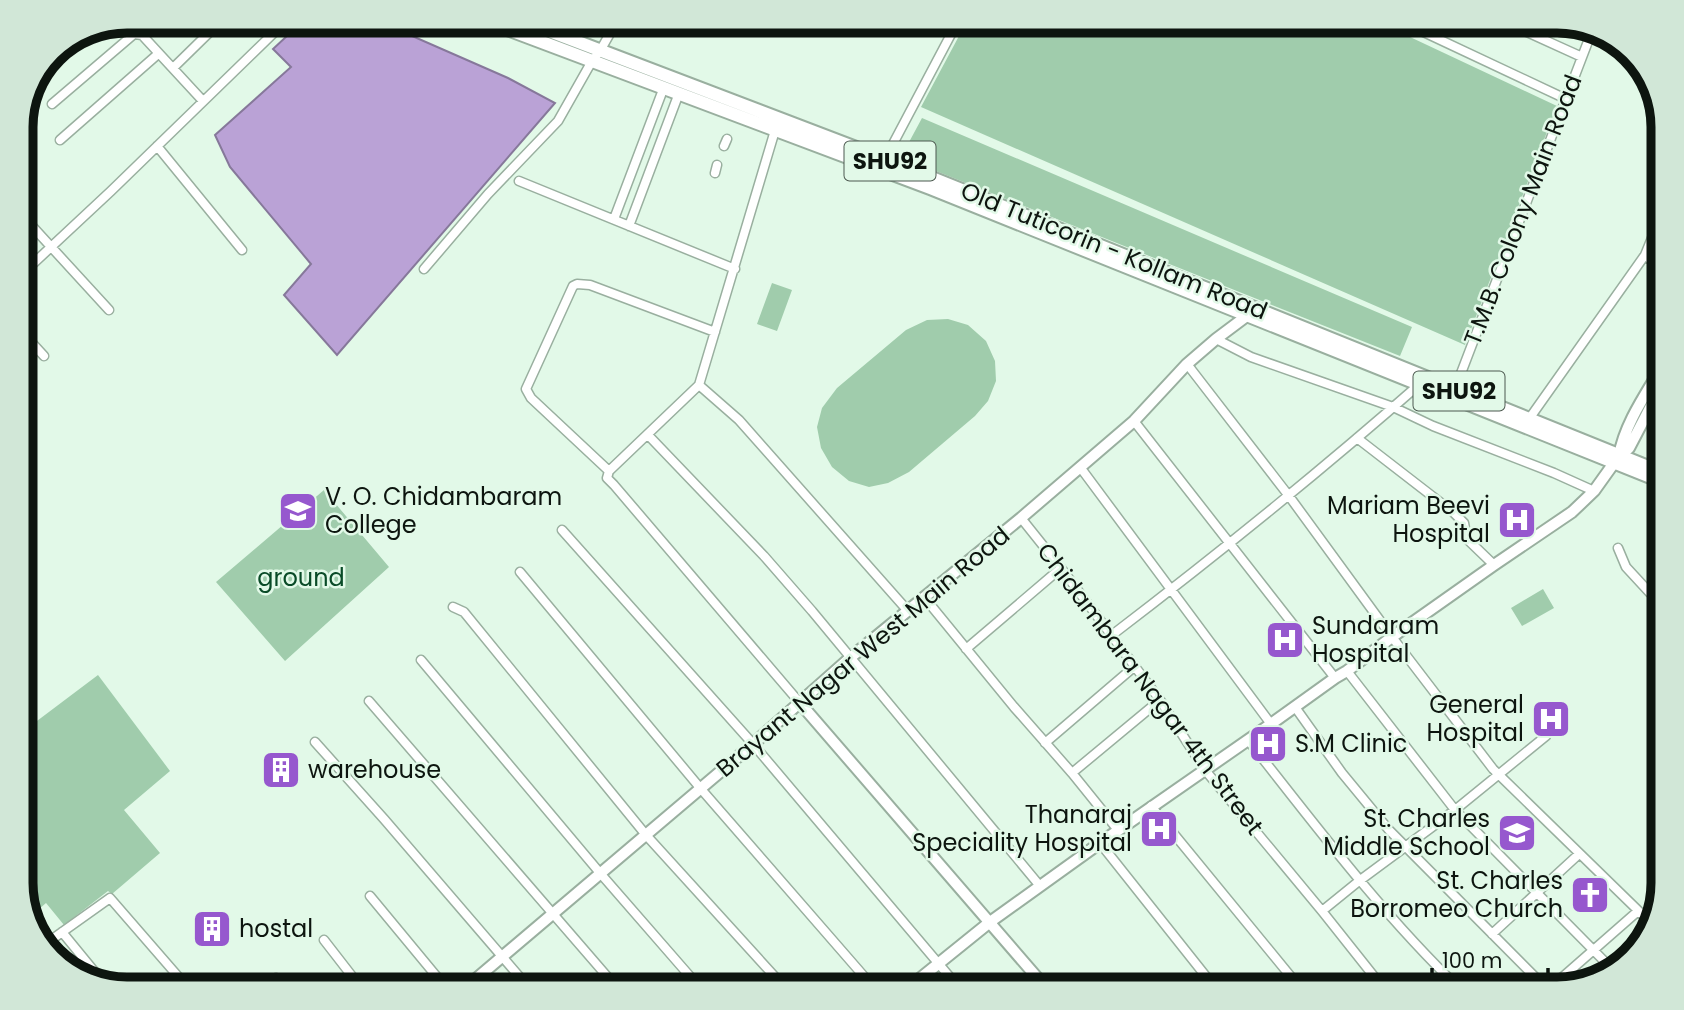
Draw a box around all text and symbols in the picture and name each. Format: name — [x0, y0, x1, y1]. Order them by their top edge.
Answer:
street label: T.M.B. Colony Main Road — [1456, 70, 1589, 350]
road number: SHU92 — [844, 142, 936, 180]
street label: Old Tuticorin - Kollam Road — [956, 174, 1272, 327]
road number: SHU92 — [1414, 372, 1504, 410]
place label: V. O. Chidambaram College — [325, 480, 562, 541]
place label: Mariam Beevi Hospital — [1327, 489, 1490, 550]
school or university icon: V. O. Chidambaram College — [277, 490, 319, 532]
hospital icon: Mariam Beevi Hospital — [1496, 499, 1538, 541]
street label: Brayant Nagar West Main Road — [709, 519, 1017, 784]
street label: Chidambara Nagar 4th Street — [1030, 536, 1271, 841]
park label: ground — [257, 561, 345, 594]
place label: Sundaram Hospital — [1312, 609, 1439, 670]
hospital icon: Sundaram Hospital — [1264, 619, 1306, 661]
place label: General Hospital — [1427, 688, 1524, 749]
hospital icon: General Hospital — [1530, 698, 1572, 740]
hospital icon: S.M Clinic — [1247, 723, 1289, 765]
place label: S.M Clinic — [1295, 727, 1407, 760]
building icon: warehouse — [260, 749, 302, 791]
place label: warehouse — [308, 753, 441, 786]
place label: Thanaraj Speciality Hospital — [912, 798, 1132, 859]
place label: St. Charles Middle School — [1323, 802, 1490, 863]
hospital icon: Thanaraj Speciality Hospital — [1138, 808, 1180, 850]
school or university icon: St. Charles Middle School — [1496, 812, 1538, 854]
place label: St. Charles Borromeo Church — [1350, 864, 1563, 925]
church icon: St. Charles Borromeo Church — [1569, 874, 1611, 916]
building icon: hostal — [191, 908, 233, 950]
place label: hostal — [239, 912, 313, 945]
scale bar — [1432, 936, 1548, 980]
text: 100 m — [1442, 946, 1502, 975]

